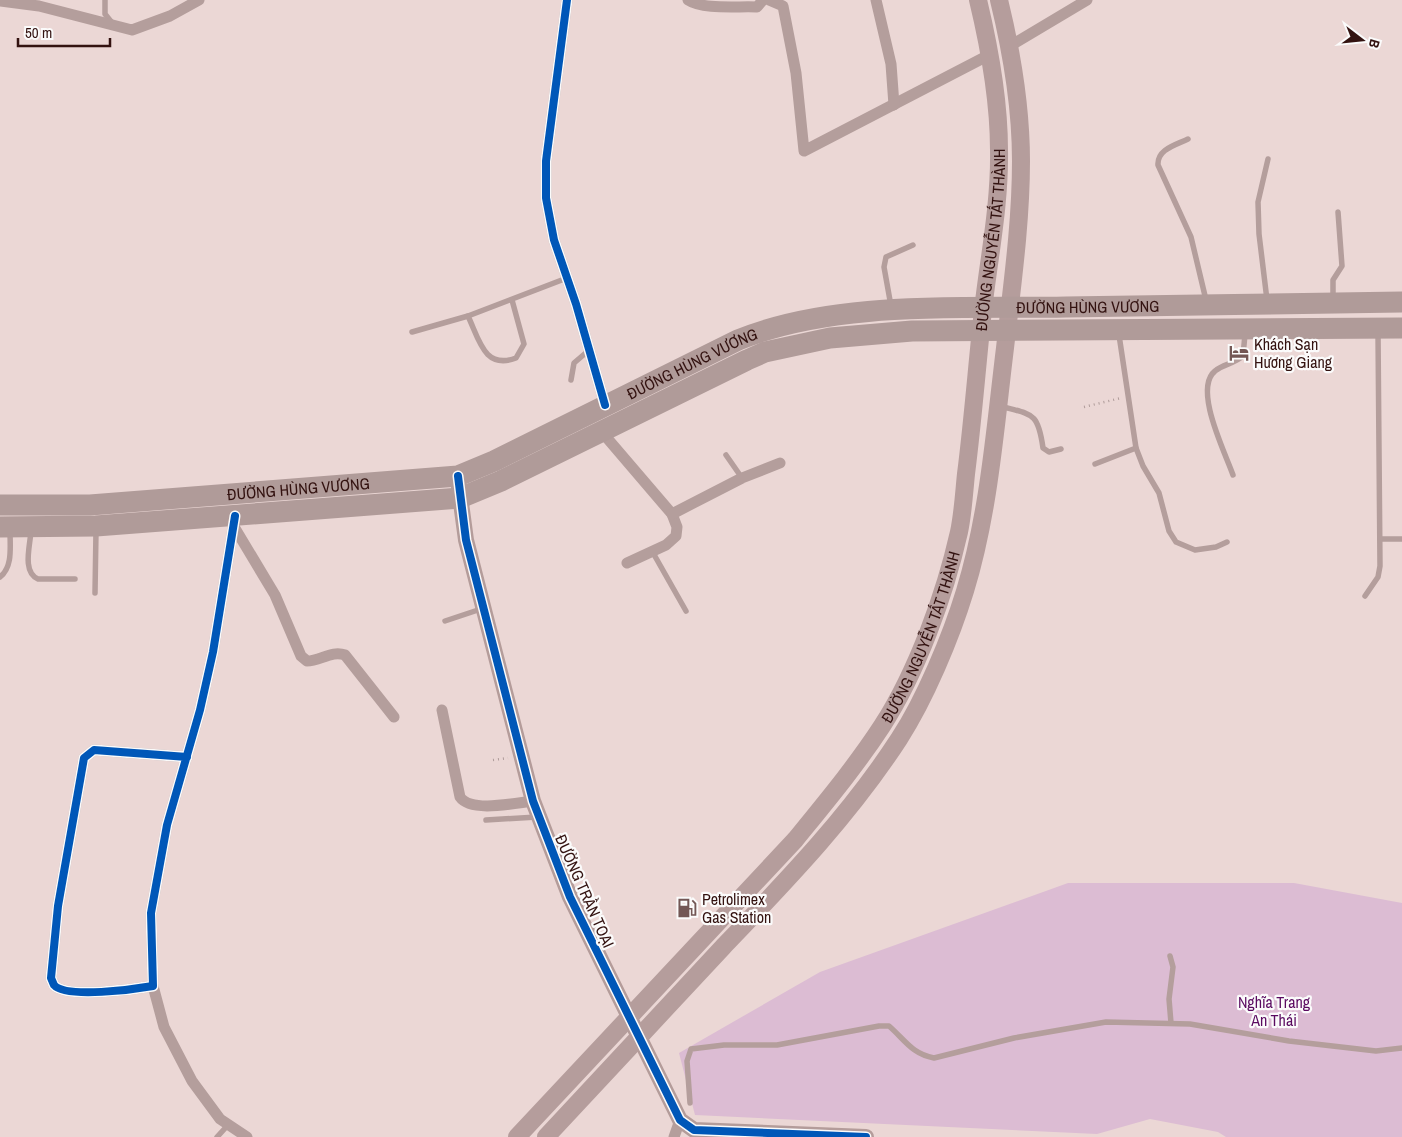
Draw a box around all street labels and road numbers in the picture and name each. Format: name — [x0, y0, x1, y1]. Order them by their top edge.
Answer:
street label: ĐƯỜNG NGUYỄN TẤT THÀNH — [970, 148, 1010, 332]
street label: ĐƯỜNG HÙNG VƯƠNG — [1016, 295, 1160, 318]
street label: ĐƯỜNG HÙNG VƯƠNG — [623, 323, 760, 405]
street label: ĐƯỜNG HÙNG VƯƠNG — [226, 472, 371, 505]
street label: ĐƯỜNG NGUYỄN TẤT THÀNH — [876, 549, 965, 727]
street label: ĐƯỜNG TRẦN TOẠI — [550, 831, 620, 951]

